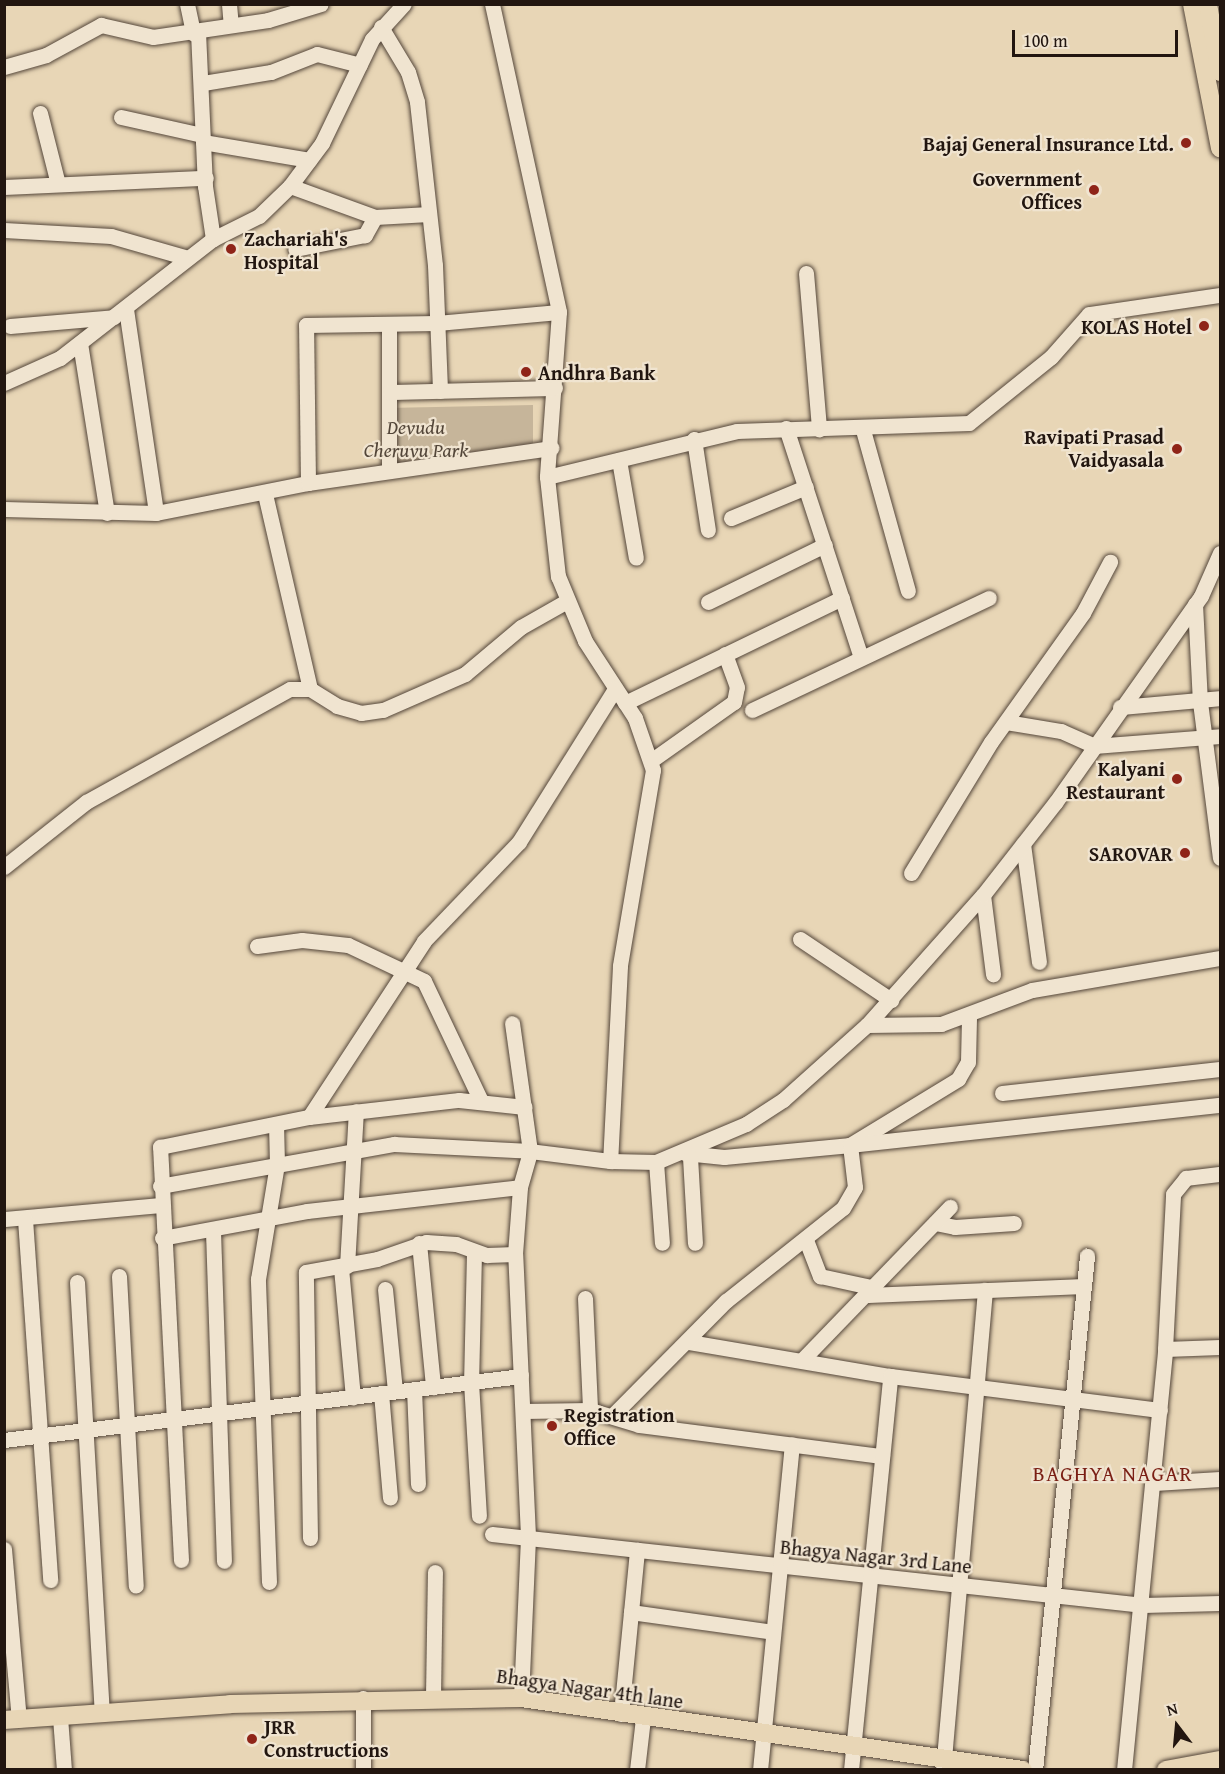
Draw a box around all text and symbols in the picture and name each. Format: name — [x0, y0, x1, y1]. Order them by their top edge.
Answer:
scale bar — [1015, 18, 1182, 56]
text: 100 m — [1023, 27, 1068, 54]
place label: Bajaj General Insurance Ltd. — [923, 131, 1174, 155]
marker: Bajaj General Insurance Ltd. — [1179, 136, 1193, 150]
place label: Government Offices — [973, 166, 1082, 213]
marker: Government Offices — [1087, 183, 1101, 197]
place label: Zachariah's Hospital — [244, 226, 348, 273]
marker: Zachariah's Hospital — [222, 240, 240, 258]
place label: KOLAS Hotel — [1081, 314, 1192, 338]
marker: KOLAS Hotel — [1197, 319, 1211, 333]
place label: Andhra Bank — [538, 360, 655, 384]
marker: Andhra Bank — [519, 365, 533, 379]
park label: Devudu Cheruvu Park — [364, 414, 468, 461]
place label: Ravipati Prasad Vaidyasala — [1024, 425, 1164, 472]
marker: Ravipati Prasad Vaidyasala — [1168, 440, 1186, 458]
place label: Kalyani Restaurant — [1066, 756, 1165, 803]
marker: Kalyani Restaurant — [1170, 772, 1184, 786]
place label: SAROVAR — [1089, 841, 1173, 865]
marker: SAROVAR — [1178, 846, 1192, 860]
place label: Registration Office — [564, 1402, 675, 1449]
marker: Registration Office — [545, 1419, 559, 1433]
district label: BAGHYA NAGAR — [1033, 1461, 1193, 1487]
street label: Bhagya Nagar 3rd Lane — [779, 1534, 973, 1578]
street label: Bhagya Nagar 4th lane — [495, 1663, 685, 1713]
north arrow — [1147, 1696, 1207, 1756]
text: N — [1164, 1696, 1180, 1722]
place label: JRR Constructions — [264, 1715, 389, 1762]
marker: JRR Constructions — [245, 1732, 259, 1746]

